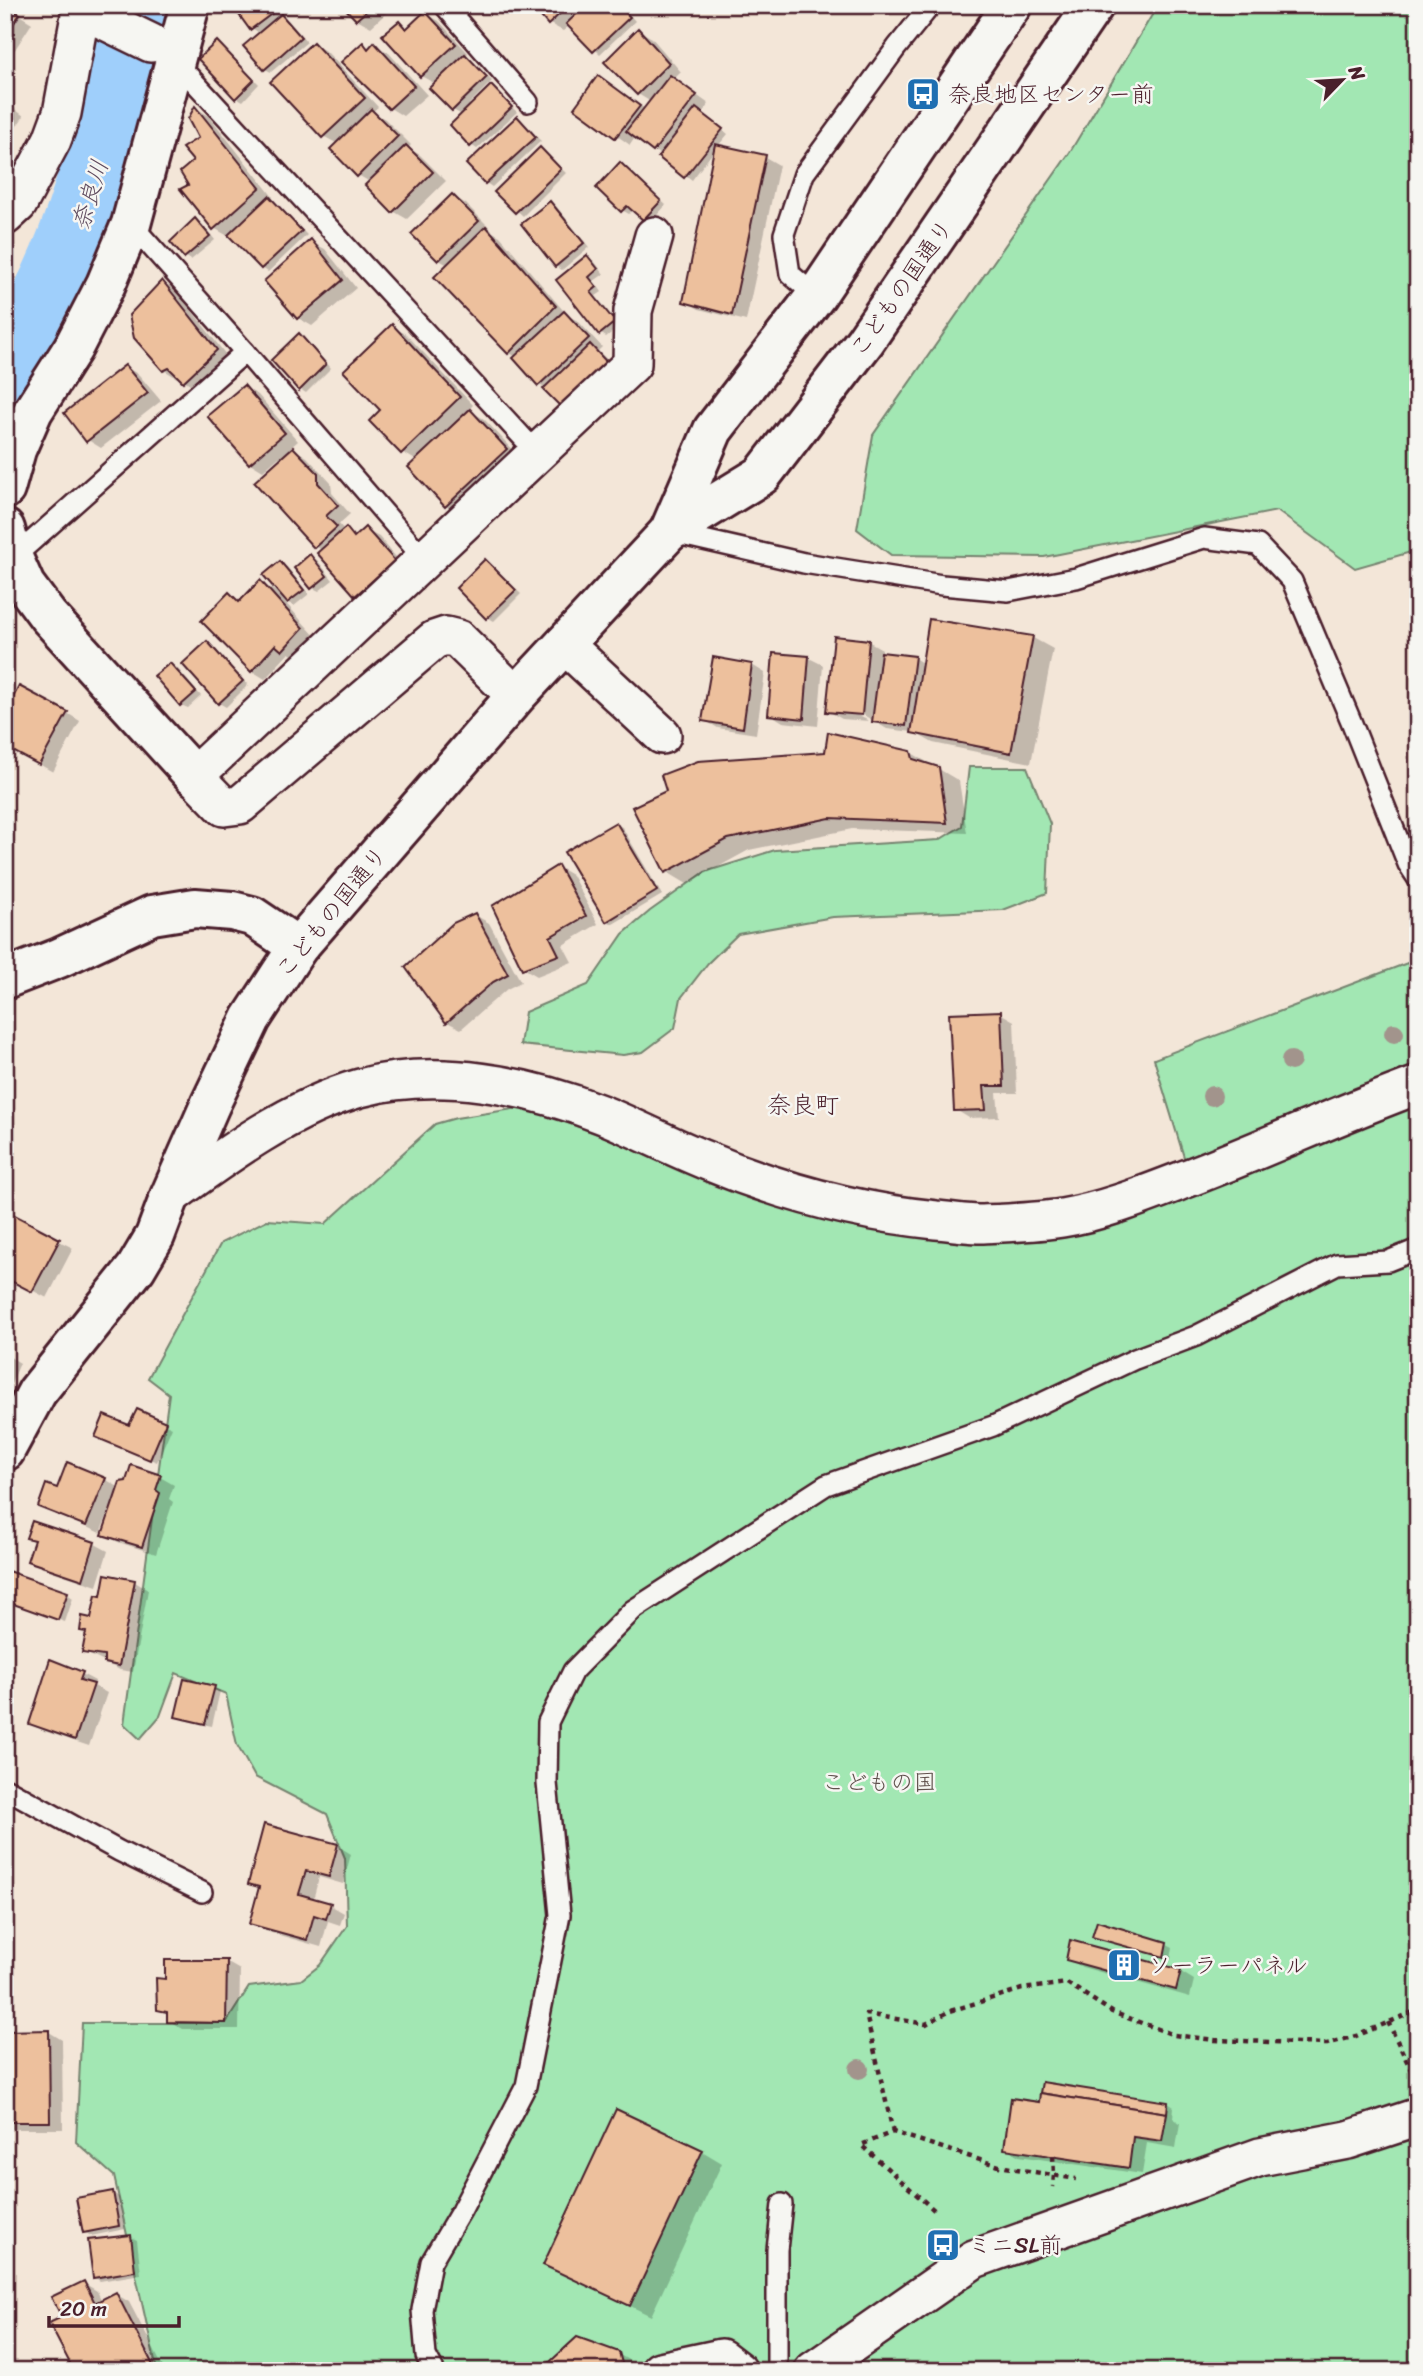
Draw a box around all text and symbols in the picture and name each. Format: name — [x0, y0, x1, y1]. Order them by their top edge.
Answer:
north arrow — [1308, 46, 1378, 116]
text: N — [1339, 59, 1375, 87]
place label: 奈良地区センター前 — [948, 74, 1154, 115]
bus stop icon: 奈良地区センター前 — [904, 75, 942, 113]
water label: 奈良川 — [59, 154, 121, 236]
street label: こどもの国通り — [838, 211, 964, 366]
street label: こどもの国通り — [265, 837, 398, 988]
district label: 奈良町 — [767, 1084, 839, 1126]
park label: こどもの国 — [822, 1762, 937, 1803]
place label: ソーラーパネル — [1148, 1945, 1308, 1986]
building icon: ソーラーパネル — [1105, 1946, 1143, 1984]
place label: ミニSL前 — [968, 2225, 1062, 2266]
bus stop icon: ミニSL前 — [924, 2226, 962, 2264]
scale bar — [49, 2285, 178, 2329]
text: 20 m — [60, 2290, 107, 2328]

